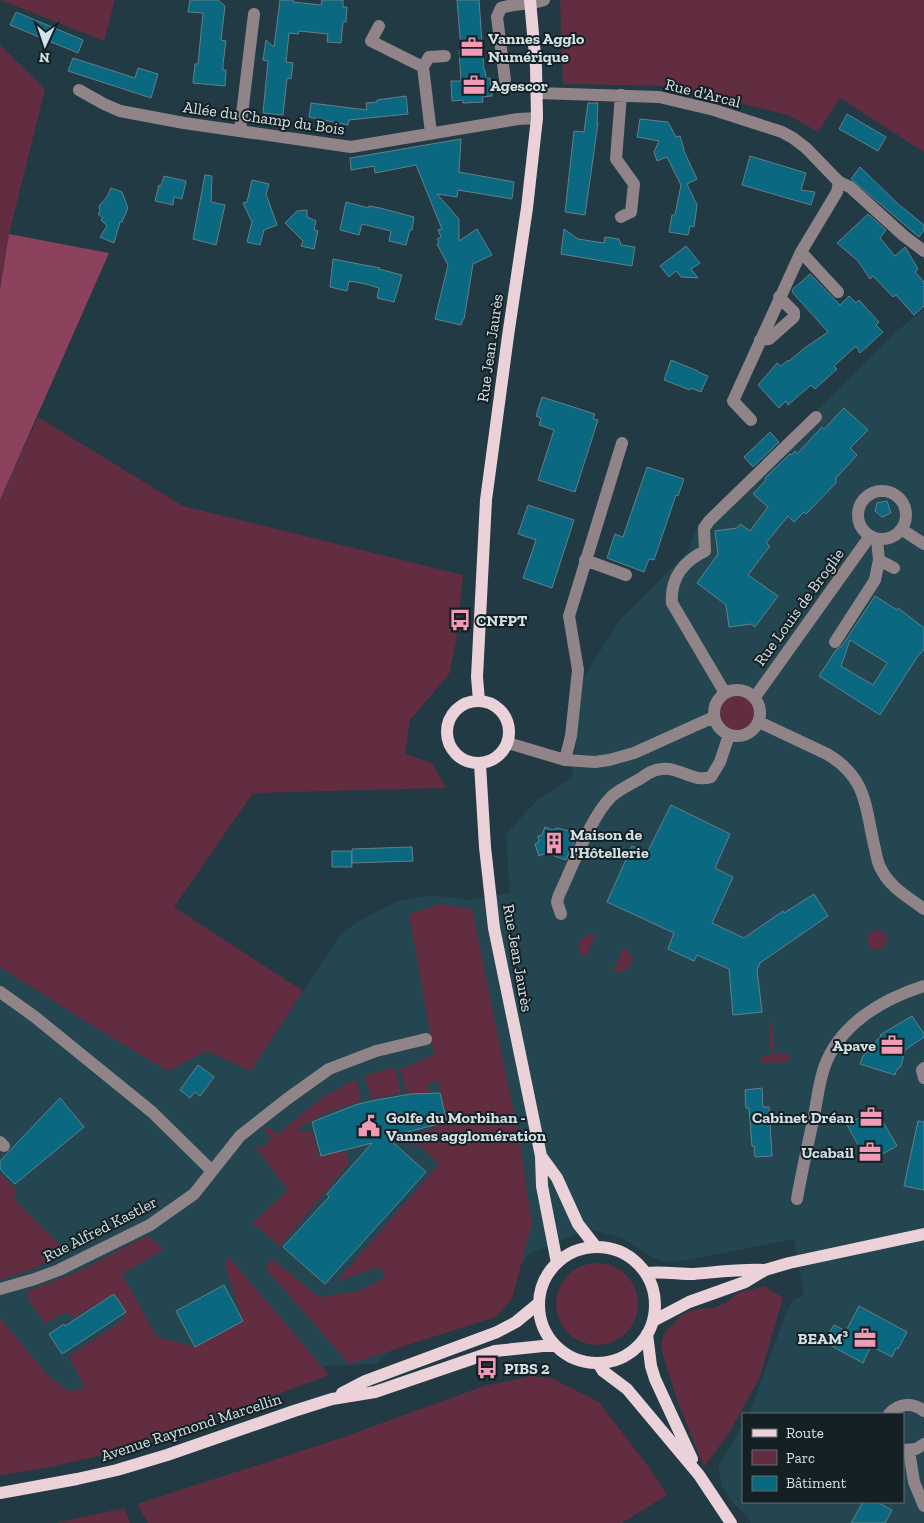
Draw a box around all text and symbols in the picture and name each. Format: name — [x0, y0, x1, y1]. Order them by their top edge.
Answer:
north arrow — [20, 20, 70, 70]
place label: Vannes Agglo Numérique — [488, 29, 585, 66]
office icon: Vannes Agglo Numérique — [459, 34, 485, 60]
text: N — [38, 49, 50, 66]
office icon: Agescor — [461, 72, 487, 98]
street label: Rue d'Arcal — [663, 74, 743, 112]
place label: Agescor — [490, 76, 548, 95]
street label: Allée du Champ du Bois — [182, 97, 346, 139]
street label: Rue Jean Jaurès — [473, 293, 507, 403]
street label: Rue Louis de Broglie — [750, 545, 848, 669]
bus stop icon: CNFPT — [447, 607, 473, 633]
place label: CNFPT — [476, 611, 528, 630]
place label: Maison de l'Hôtellerie — [570, 825, 649, 862]
building icon: Maison de l'Hôtellerie — [541, 830, 567, 856]
street label: Rue Jean Jaurès — [499, 903, 537, 1013]
office icon: Apave — [879, 1032, 905, 1058]
place label: Apave — [832, 1036, 876, 1055]
office icon: Cabinet Dréan — [858, 1104, 884, 1130]
place label: Golfe du Morbihan - Vannes agglomération — [386, 1108, 547, 1145]
place label: Cabinet Dréan — [752, 1108, 854, 1127]
public building icon: Golfe du Morbihan - Vannes agglomération — [356, 1113, 382, 1139]
office icon: Ucabail — [857, 1139, 883, 1165]
place label: Ucabail — [801, 1143, 854, 1162]
street label: Rue Alfred Kastler — [40, 1192, 160, 1266]
office icon: BEAM³ — [852, 1325, 878, 1351]
place label: BEAM³ — [798, 1329, 848, 1348]
bus stop icon: PIBS 2 — [474, 1355, 500, 1381]
place label: PIBS 2 — [504, 1359, 550, 1378]
street label: Avenue Raymond Marcellin — [98, 1389, 285, 1465]
legend — [742, 1413, 904, 1503]
text: Route — [786, 1424, 824, 1442]
text: Parc — [786, 1449, 815, 1467]
text: Bâtiment — [786, 1474, 847, 1492]

